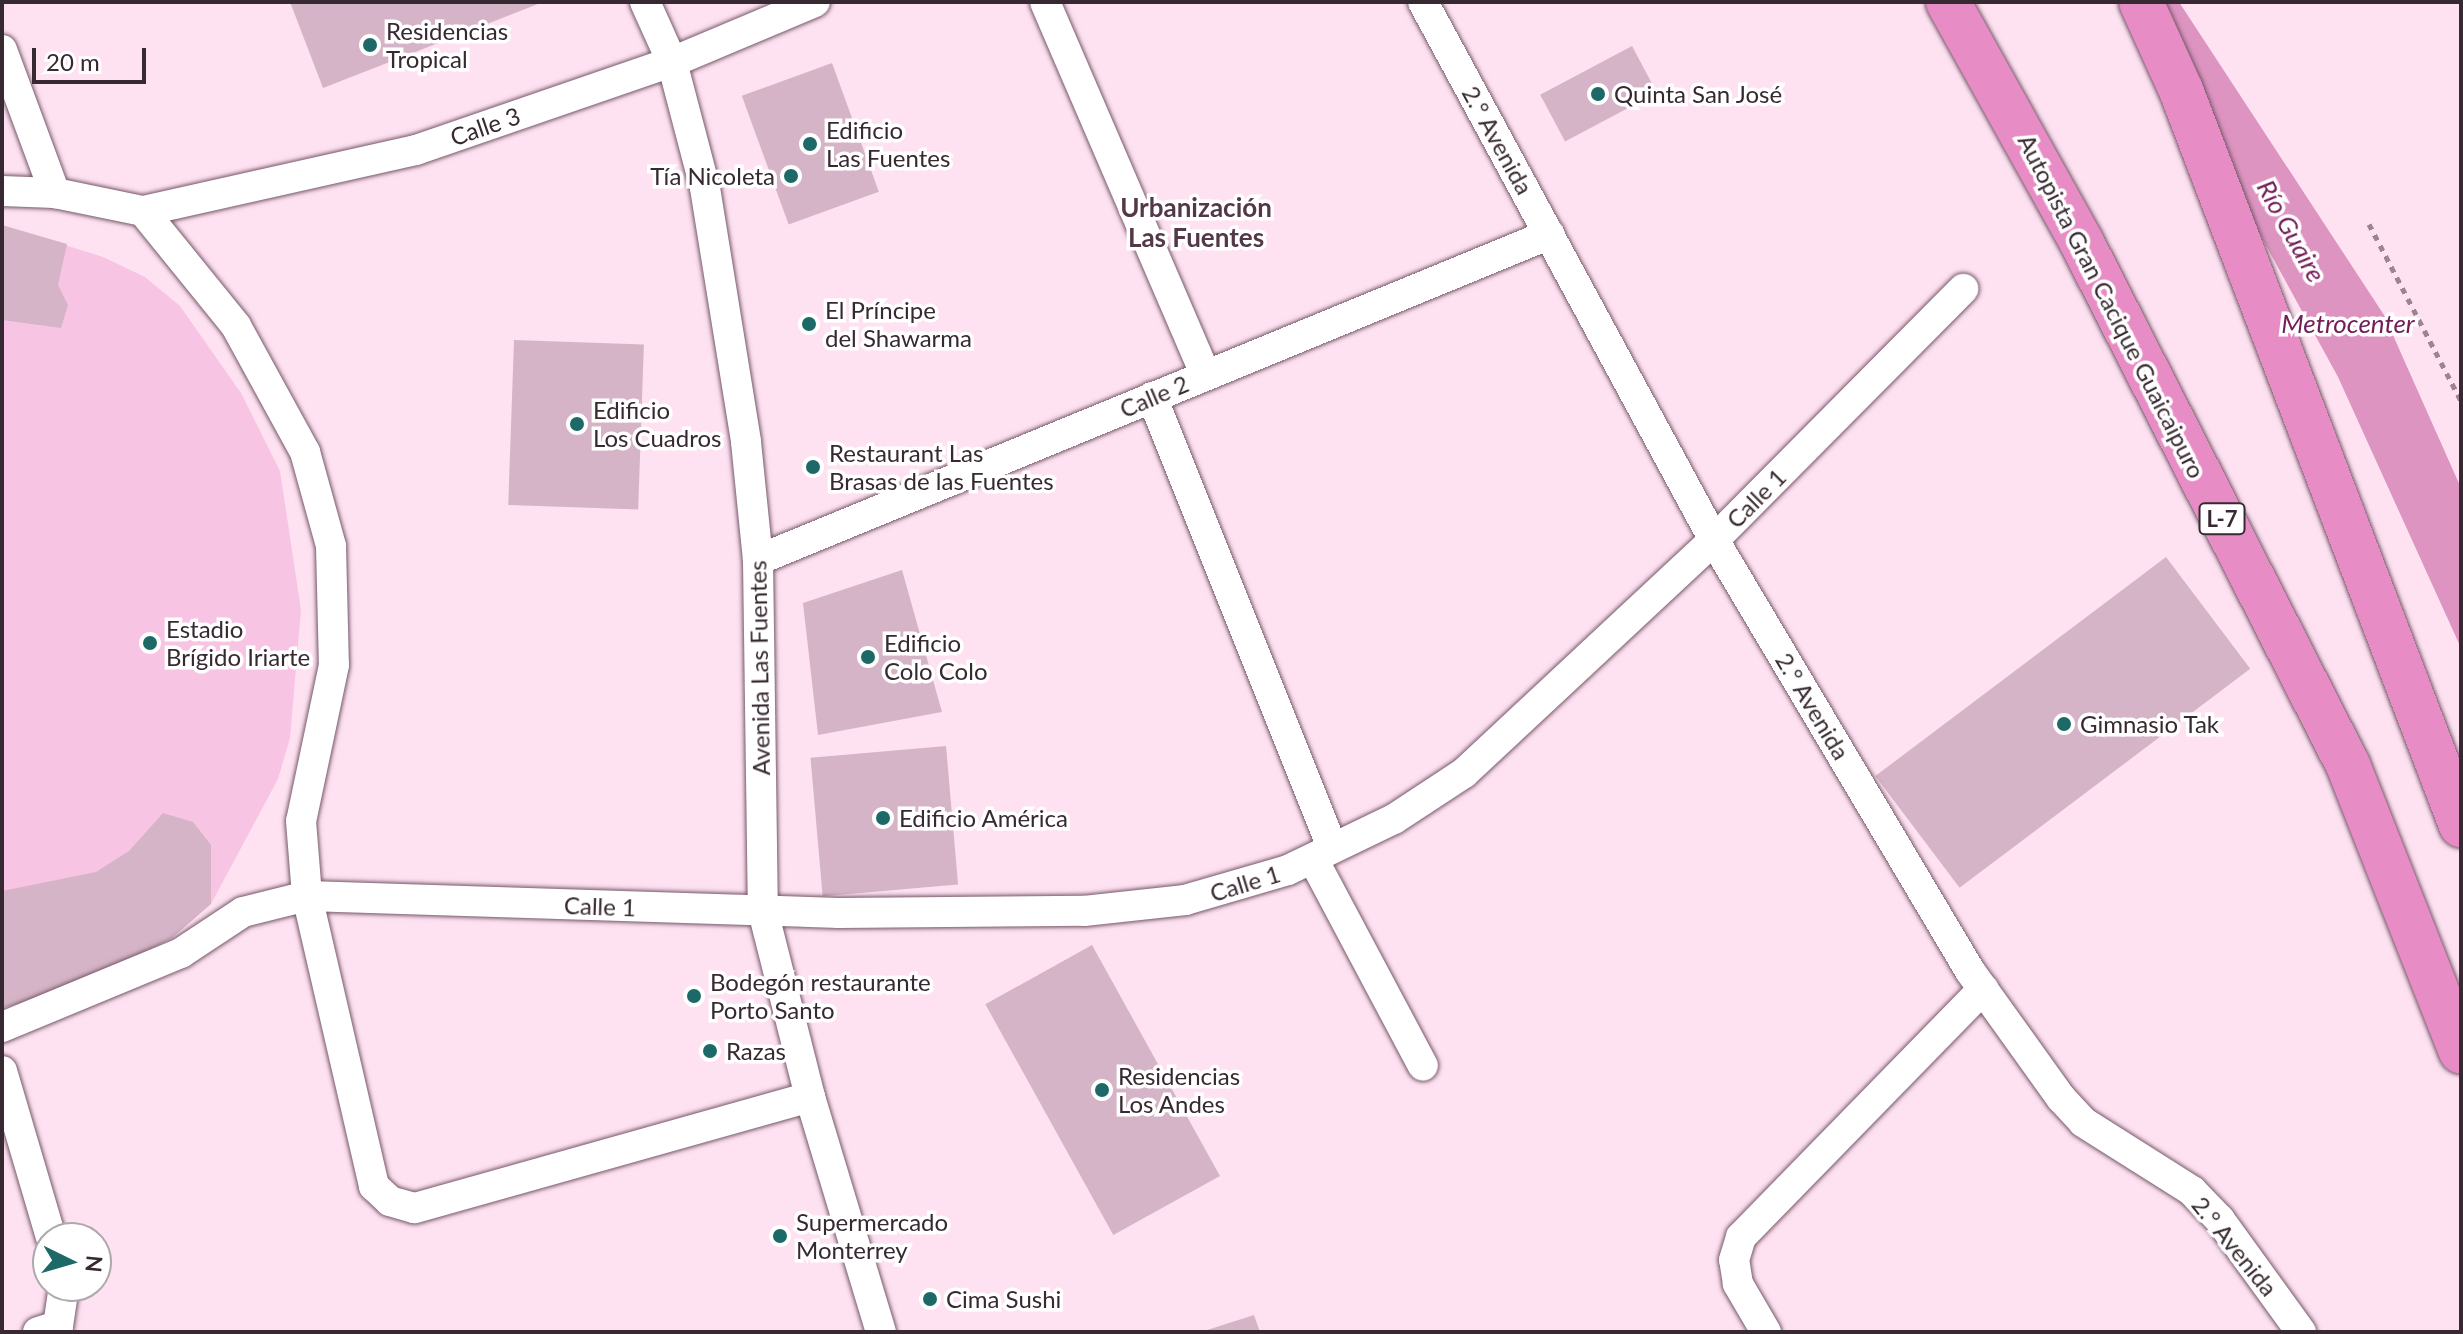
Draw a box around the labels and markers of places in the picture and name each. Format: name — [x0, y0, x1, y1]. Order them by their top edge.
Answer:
place label: Residencias Tropical — [386, 17, 508, 73]
marker: Residencias Tropical — [361, 36, 379, 54]
place label: Quinta San José — [1614, 80, 1783, 108]
marker: Quinta San José — [1589, 85, 1607, 103]
place label: Edificio Las Fuentes — [826, 116, 950, 172]
marker: Edificio Las Fuentes — [801, 135, 819, 153]
place label: Tía Nicoleta — [650, 162, 775, 190]
marker: Tía Nicoleta — [782, 167, 800, 185]
place label: El Príncipe del Shawarma — [825, 296, 972, 352]
marker: El Príncipe del Shawarma — [800, 315, 818, 333]
place label: Edificio Los Cuadros — [593, 396, 721, 452]
marker: Edificio Los Cuadros — [568, 415, 586, 433]
place label: Restaurant Las Brasas de las Fuentes — [829, 439, 1054, 495]
marker: Restaurant Las Brasas de las Fuentes — [804, 458, 822, 476]
place label: Estadio Brígido Iriarte — [166, 615, 310, 671]
place label: Edificio Colo Colo — [884, 629, 987, 685]
marker: Estadio Brígido Iriarte — [141, 634, 159, 652]
marker: Edificio Colo Colo — [859, 648, 877, 666]
place label: Gimnasio Tak — [2080, 710, 2220, 738]
marker: Gimnasio Tak — [2055, 715, 2073, 733]
place label: Edificio América — [899, 804, 1069, 832]
marker: Edificio América — [874, 809, 892, 827]
place label: Bodegón restaurante Porto Santo — [710, 968, 931, 1024]
marker: Bodegón restaurante Porto Santo — [685, 987, 703, 1005]
place label: Razas — [726, 1037, 786, 1065]
marker: Razas — [701, 1042, 719, 1060]
place label: Residencias Los Andes — [1118, 1062, 1240, 1118]
marker: Residencias Los Andes — [1093, 1081, 1111, 1099]
place label: Supermercado Monterrey — [796, 1208, 948, 1264]
marker: Supermercado Monterrey — [771, 1227, 789, 1245]
place label: Cima Sushi — [946, 1285, 1061, 1313]
marker: Cima Sushi — [921, 1290, 939, 1308]

